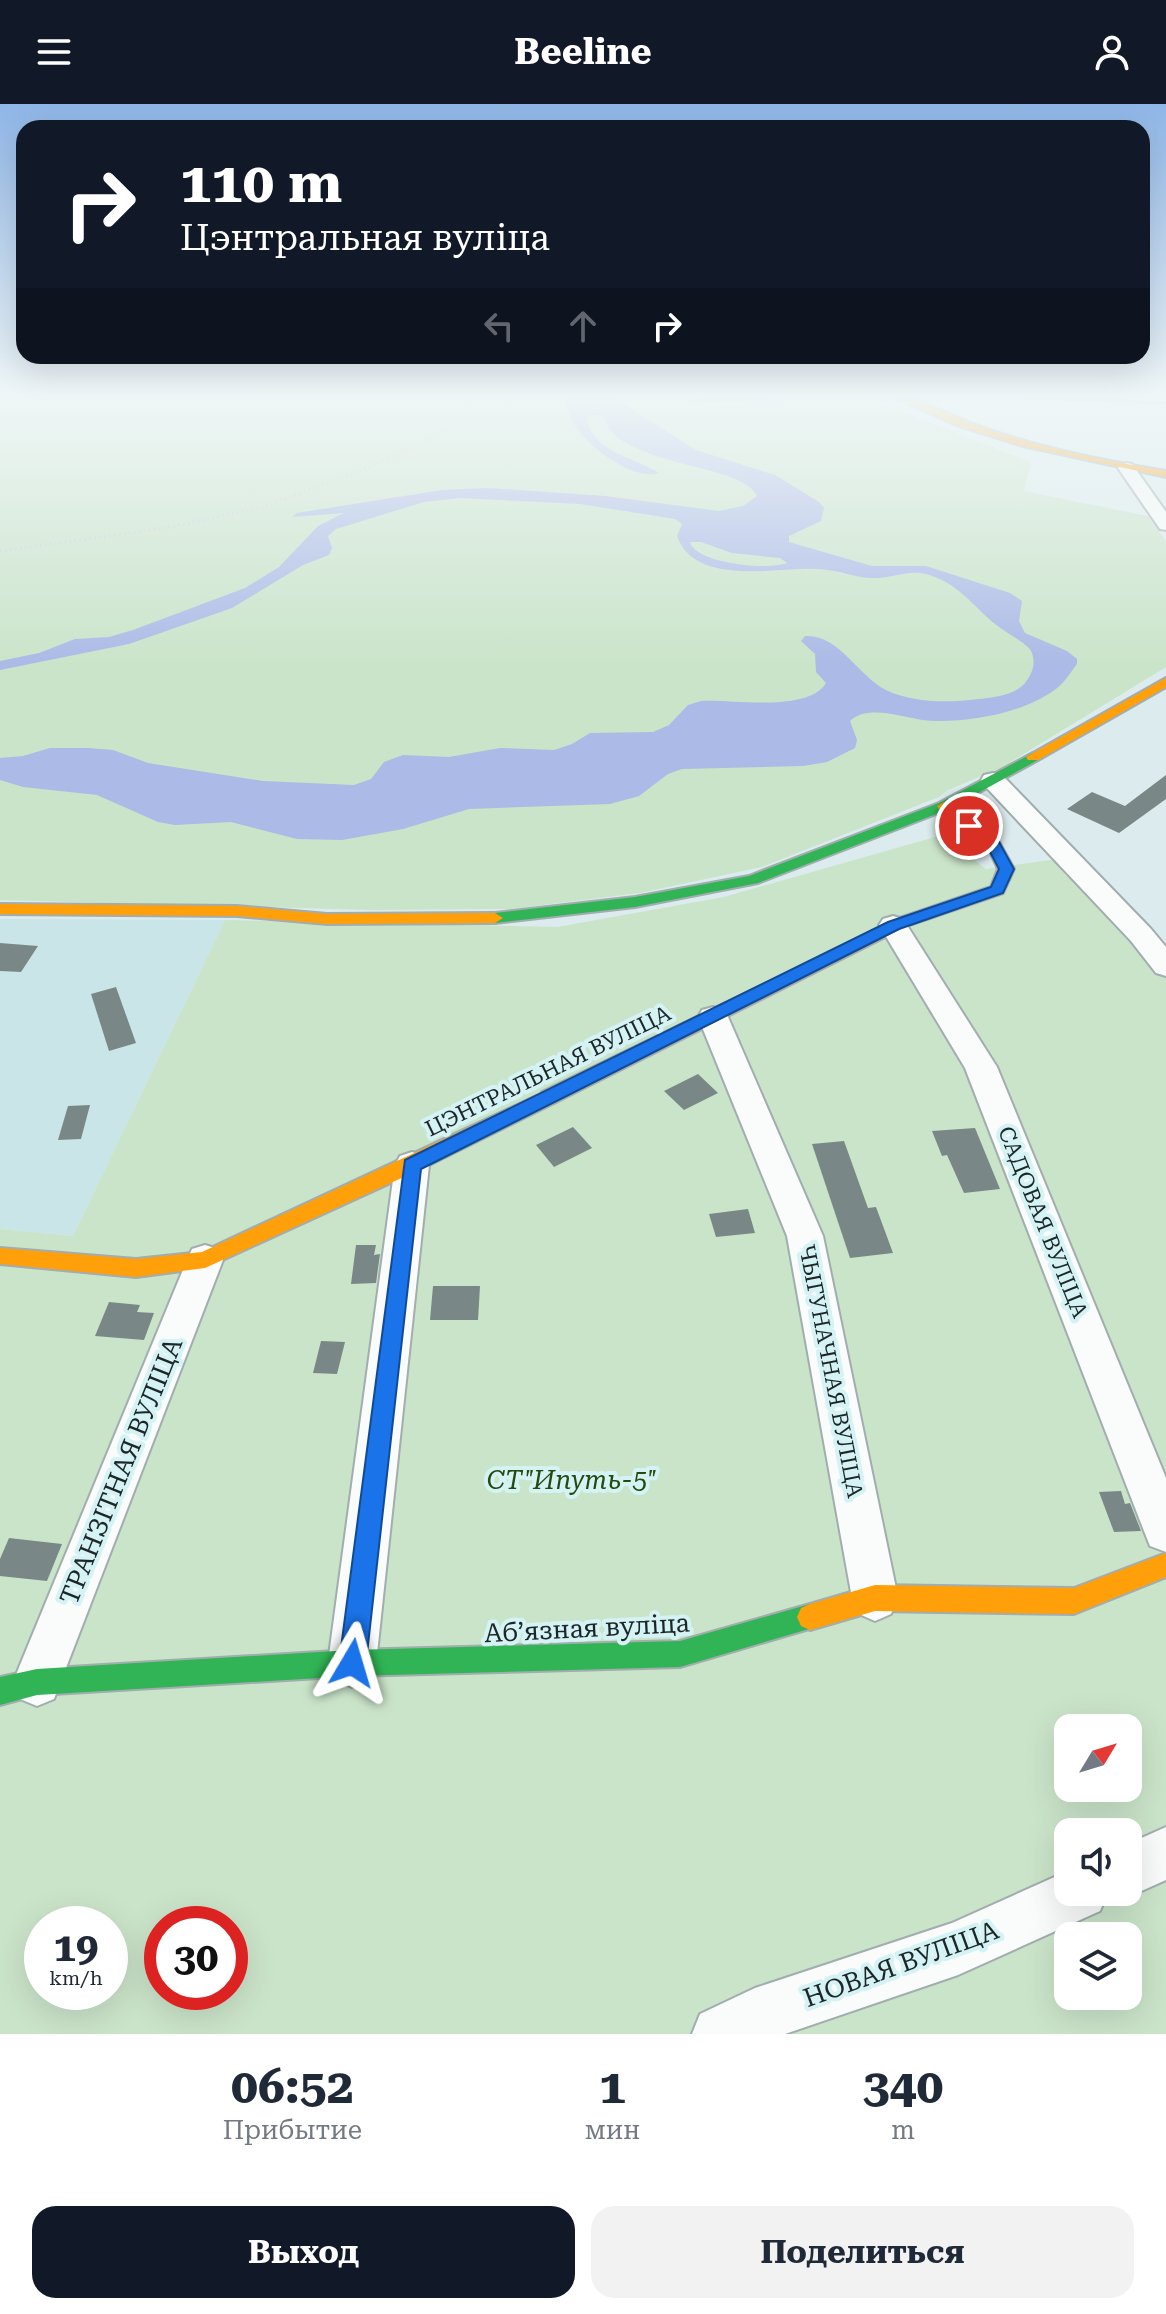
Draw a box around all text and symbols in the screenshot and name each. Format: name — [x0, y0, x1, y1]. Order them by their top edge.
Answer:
icon: menu — [32, 30, 76, 74]
icon: person — [1090, 30, 1134, 74]
text: Beeline — [514, 31, 652, 73]
text: 110 m — [180, 150, 342, 216]
icon: right — [48, 152, 152, 256]
text: Цэнтральная вуліца — [180, 217, 550, 259]
icon: left — [477, 304, 521, 348]
icon: ahead — [561, 304, 605, 348]
icon: right — [645, 304, 689, 348]
pin — [935, 792, 1003, 860]
icon: arrive — [947, 804, 991, 848]
street label: ЦЭНТРАЛЬНАЯ ВУЛІЦА — [421, 1000, 675, 1141]
street label: САДОВАЯ ВУЛІЦА — [993, 1123, 1093, 1322]
street label: ЧЫГУНАЧНАЯ ВУЛІЦА — [794, 1242, 868, 1500]
street label: ТРАНЗІТНАЯ ВУЛІЦА — [54, 1333, 188, 1609]
park label: СТ"Ипуть-5" — [487, 1465, 657, 1495]
street label: Абʼязная вуліца — [483, 1608, 691, 1648]
position arrow — [310, 1621, 394, 1705]
north arrow — [1054, 1714, 1142, 1802]
map controls — [1054, 1714, 1142, 2010]
button: sound — [1054, 1818, 1142, 1906]
speed limit sign: 30 — [144, 1906, 248, 2010]
street label: НОВАЯ ВУЛІЦА — [799, 1915, 1003, 2013]
button: layers — [1054, 1922, 1142, 2010]
text: 19 — [54, 1924, 98, 1971]
text: km/h — [49, 1966, 103, 1990]
text: 06:52 — [231, 2059, 354, 2115]
text: 1 — [599, 2059, 626, 2115]
text: 340 — [863, 2059, 943, 2115]
text: Прибытие — [223, 2115, 362, 2145]
text: мин — [585, 2115, 640, 2145]
text: m — [891, 2115, 915, 2145]
button: Выход — [32, 2206, 575, 2298]
button: Поделиться — [591, 2206, 1134, 2298]

